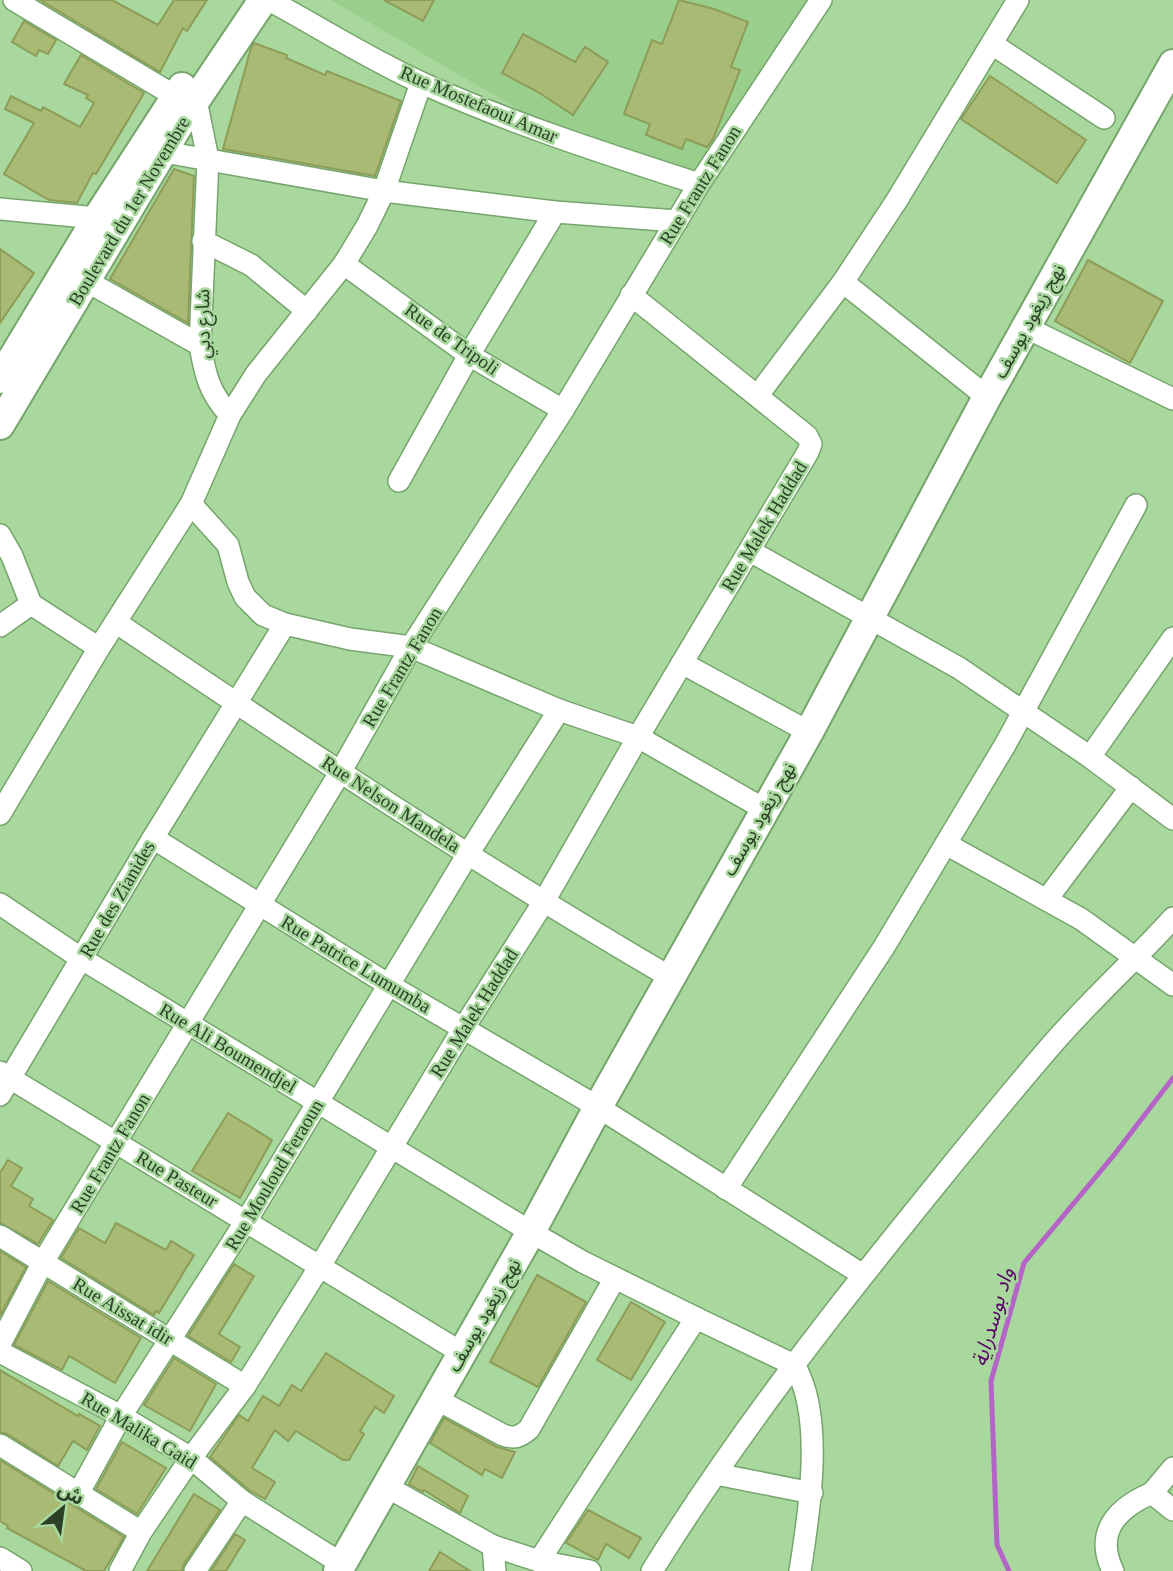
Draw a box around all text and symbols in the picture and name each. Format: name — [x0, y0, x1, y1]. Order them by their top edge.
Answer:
street label: Rue Mostefaoui Amar — [397, 61, 561, 147]
street label: Boulevard du 1er Novembre — [64, 113, 194, 309]
street label: Rue Frantz Fanon — [655, 121, 745, 248]
street label: نهج زيغود يوسف — [989, 260, 1072, 384]
street label: شارع دبي — [192, 289, 219, 359]
street label: Rue de Tripoli — [401, 299, 503, 379]
street label: Rue Malek Haddad — [717, 457, 811, 595]
street label: Rue Frantz Fanon — [358, 603, 446, 731]
street label: Rue Nelson Mandela — [318, 752, 464, 857]
street label: نهج زيغود يوسف — [718, 759, 803, 881]
street label: Rue des Zianides — [75, 837, 159, 961]
street label: Rue Patrice Lumumba — [277, 911, 435, 1017]
street label: Rue Malek Haddad — [426, 944, 522, 1081]
street label: Rue Ali Boumendjel — [156, 999, 300, 1097]
street label: Rue Frantz Fanon — [66, 1089, 154, 1217]
street label: Rue Mouloud Feraoun — [221, 1095, 328, 1254]
street label: Rue Pasteur — [132, 1146, 222, 1212]
street label: نهج زيغود يوسف — [443, 1255, 528, 1377]
water label: واد بوسدراية — [967, 1265, 1019, 1369]
street label: Rue Aissat idir — [69, 1273, 177, 1349]
street label: Rue Malika Gaid — [78, 1387, 201, 1473]
north arrow — [28, 1473, 98, 1543]
text: ش — [55, 1478, 87, 1509]

